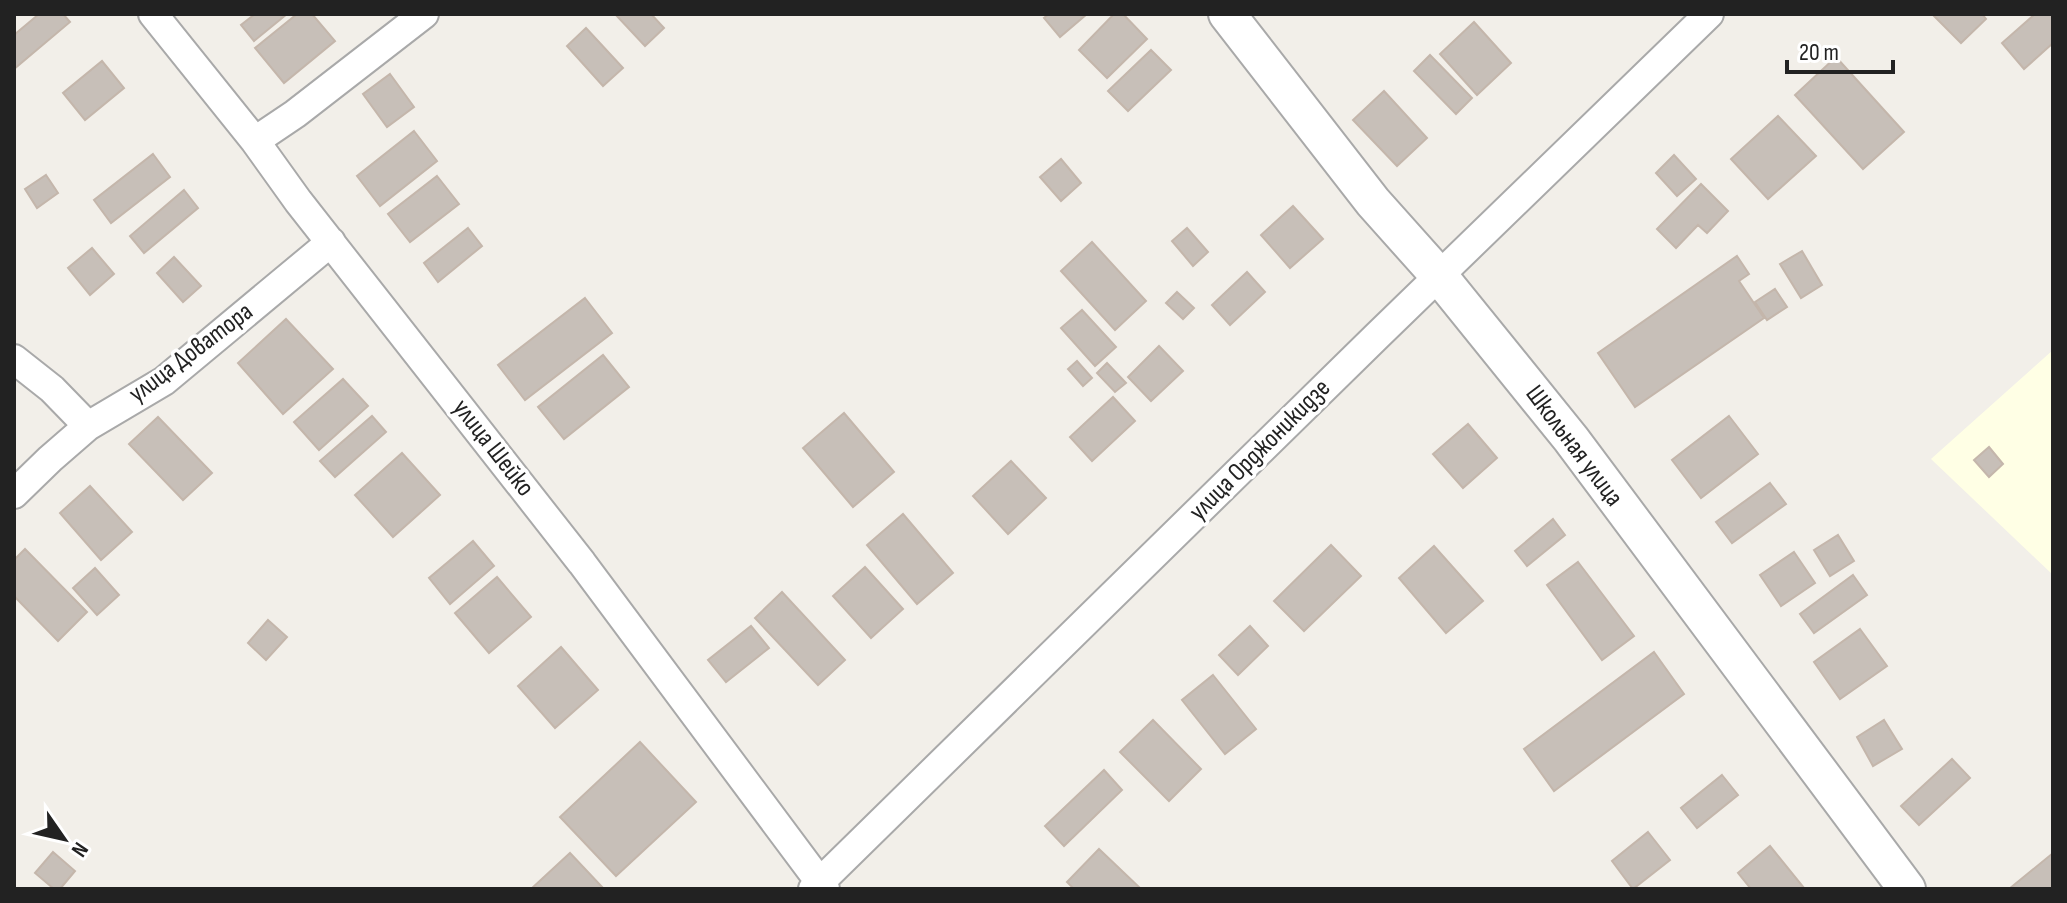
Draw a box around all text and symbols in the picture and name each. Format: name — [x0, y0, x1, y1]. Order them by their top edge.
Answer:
scale bar — [1787, 24, 1893, 74]
text: 20 m — [1799, 38, 1839, 67]
street label: улица Доватора — [123, 296, 259, 410]
street label: улица Орджоникидзе — [1183, 373, 1337, 527]
street label: Школьная улица — [1519, 379, 1629, 513]
street label: улица Шейко — [446, 393, 540, 503]
north arrow — [24, 799, 104, 879]
text: N — [65, 837, 94, 862]

